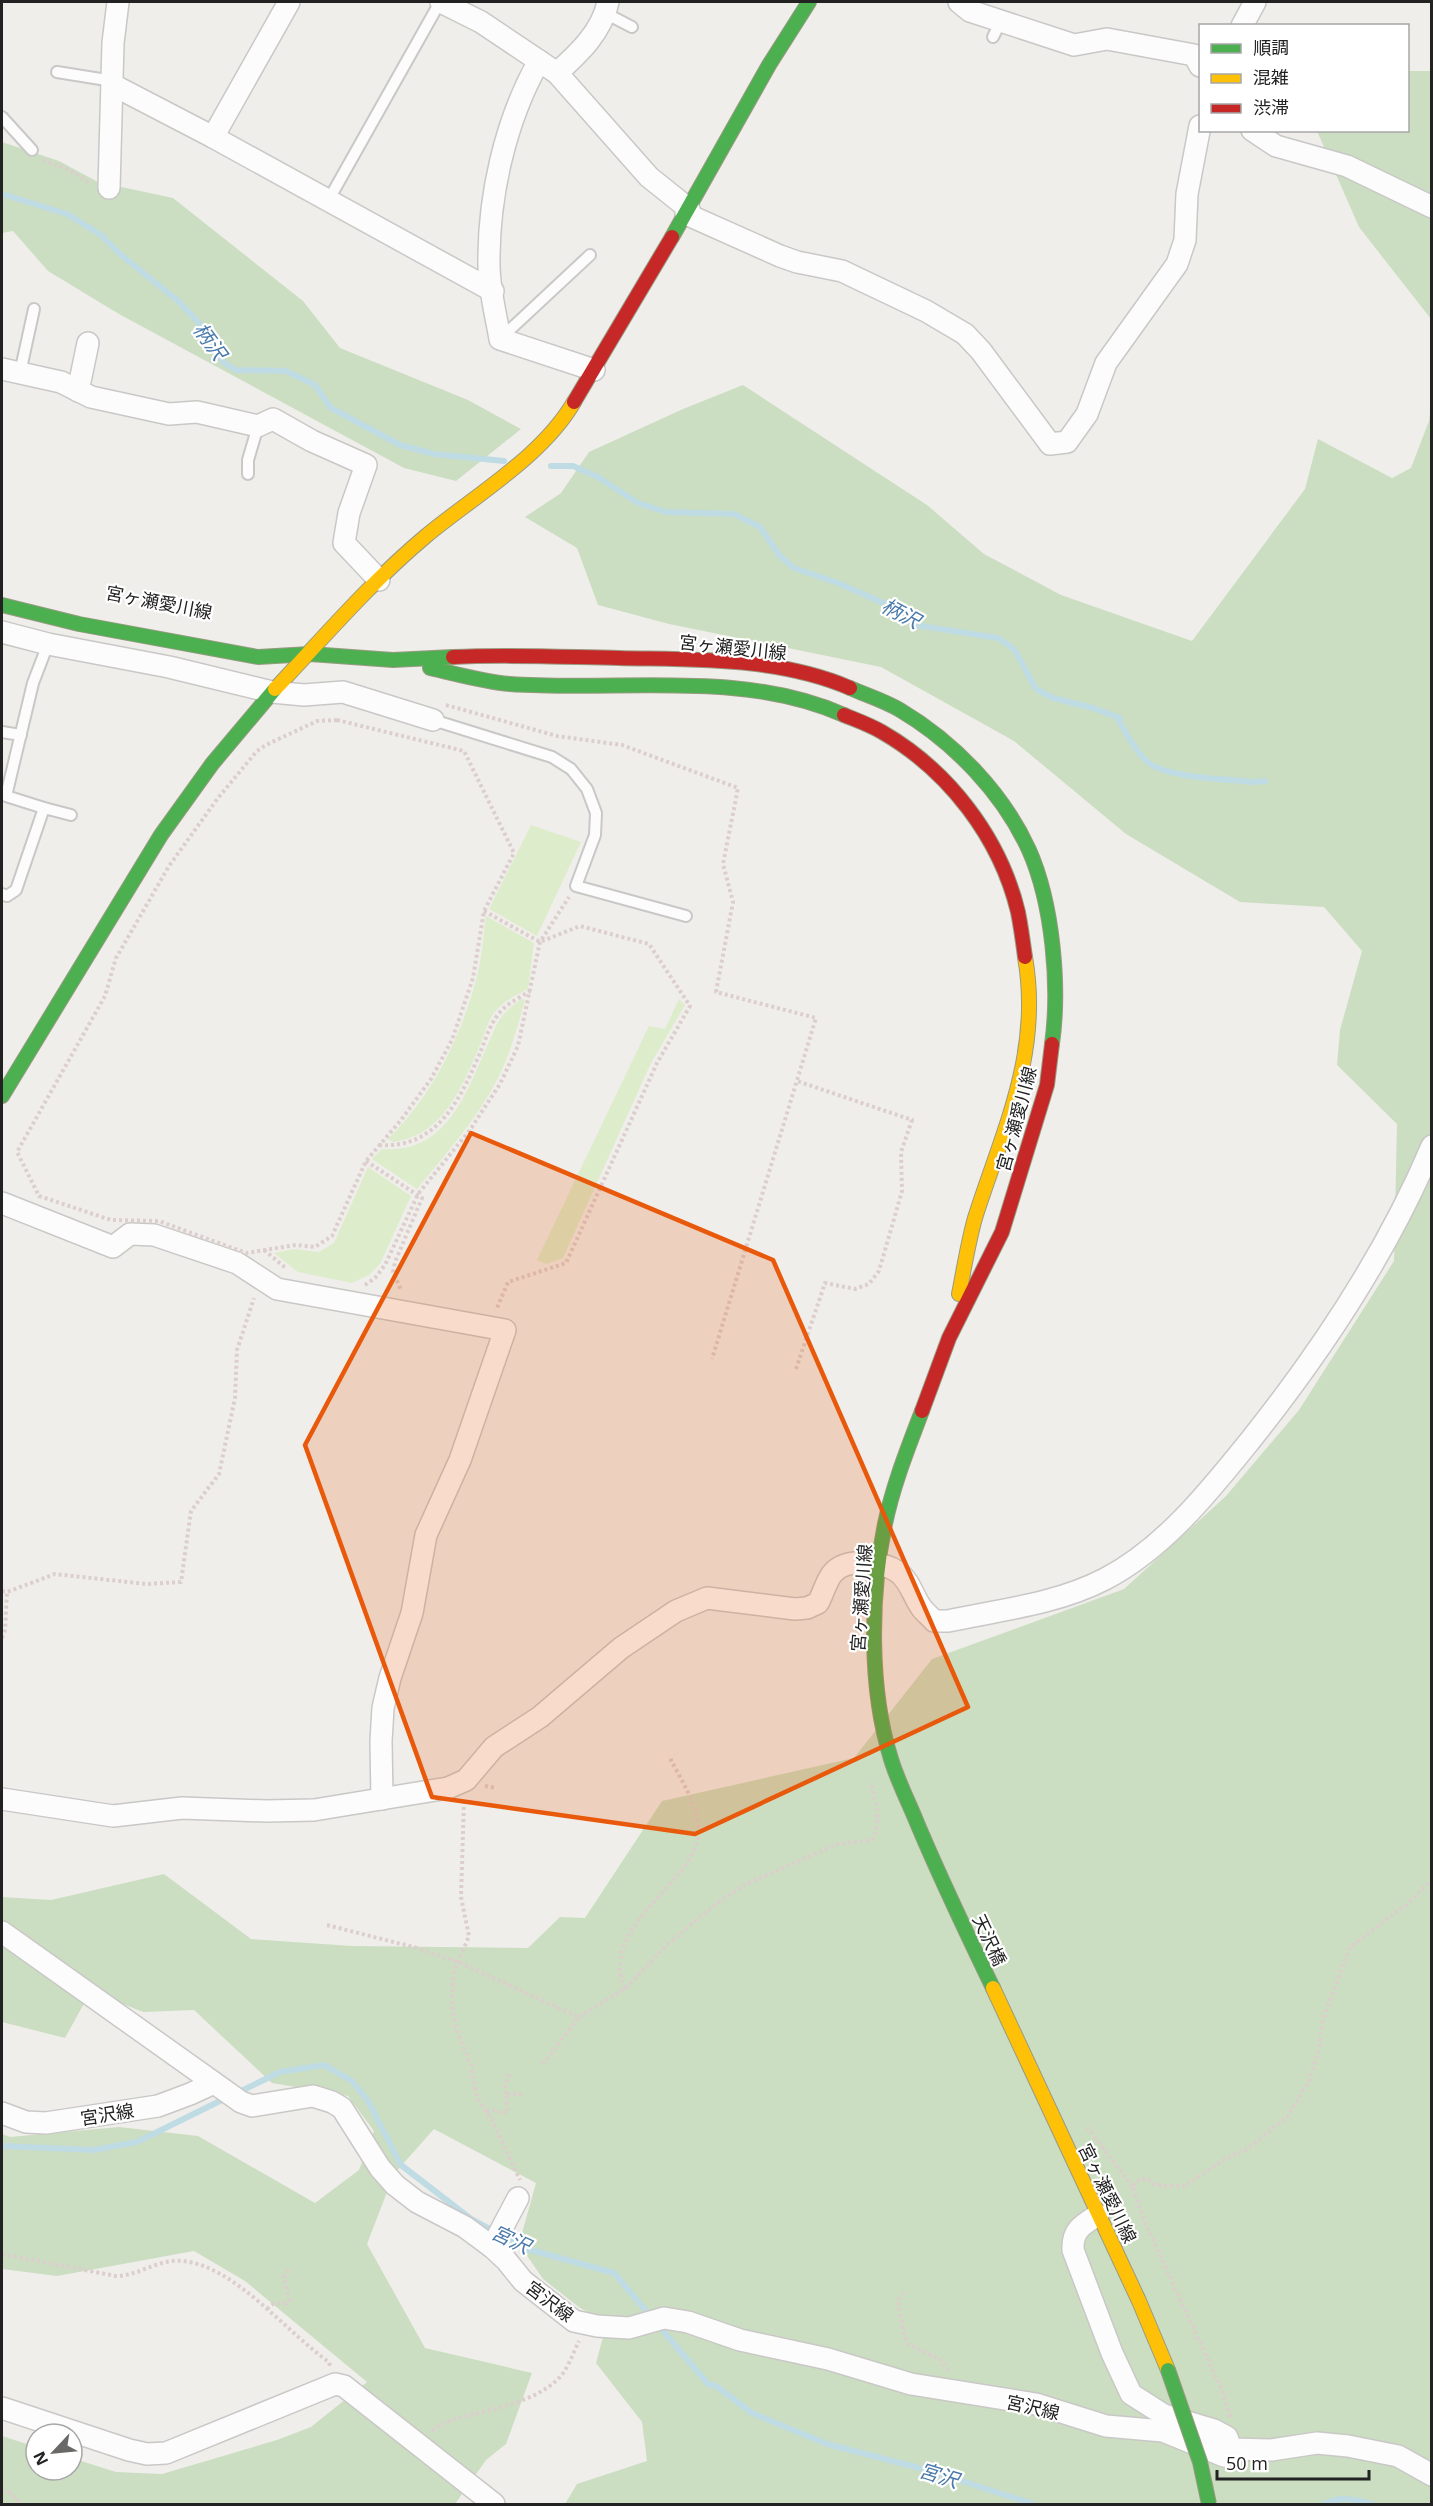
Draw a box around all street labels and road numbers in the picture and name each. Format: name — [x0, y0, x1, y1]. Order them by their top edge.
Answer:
street label: 宮ヶ瀬愛川線 — [104, 580, 214, 624]
street label: 宮ヶ瀬愛川線 — [678, 629, 788, 665]
street label: 宮ヶ瀬愛川線 — [990, 1064, 1042, 1174]
street label: 宮ヶ瀬愛川線 — [845, 1543, 877, 1653]
street label: 天沢橋 — [968, 1910, 1012, 1970]
street label: 宮沢線 — [78, 2098, 136, 2130]
street label: 宮ヶ瀬愛川線 — [1074, 2139, 1142, 2247]
street label: 宮沢線 — [521, 2275, 579, 2327]
street label: 宮沢線 — [1004, 2389, 1062, 2425]

